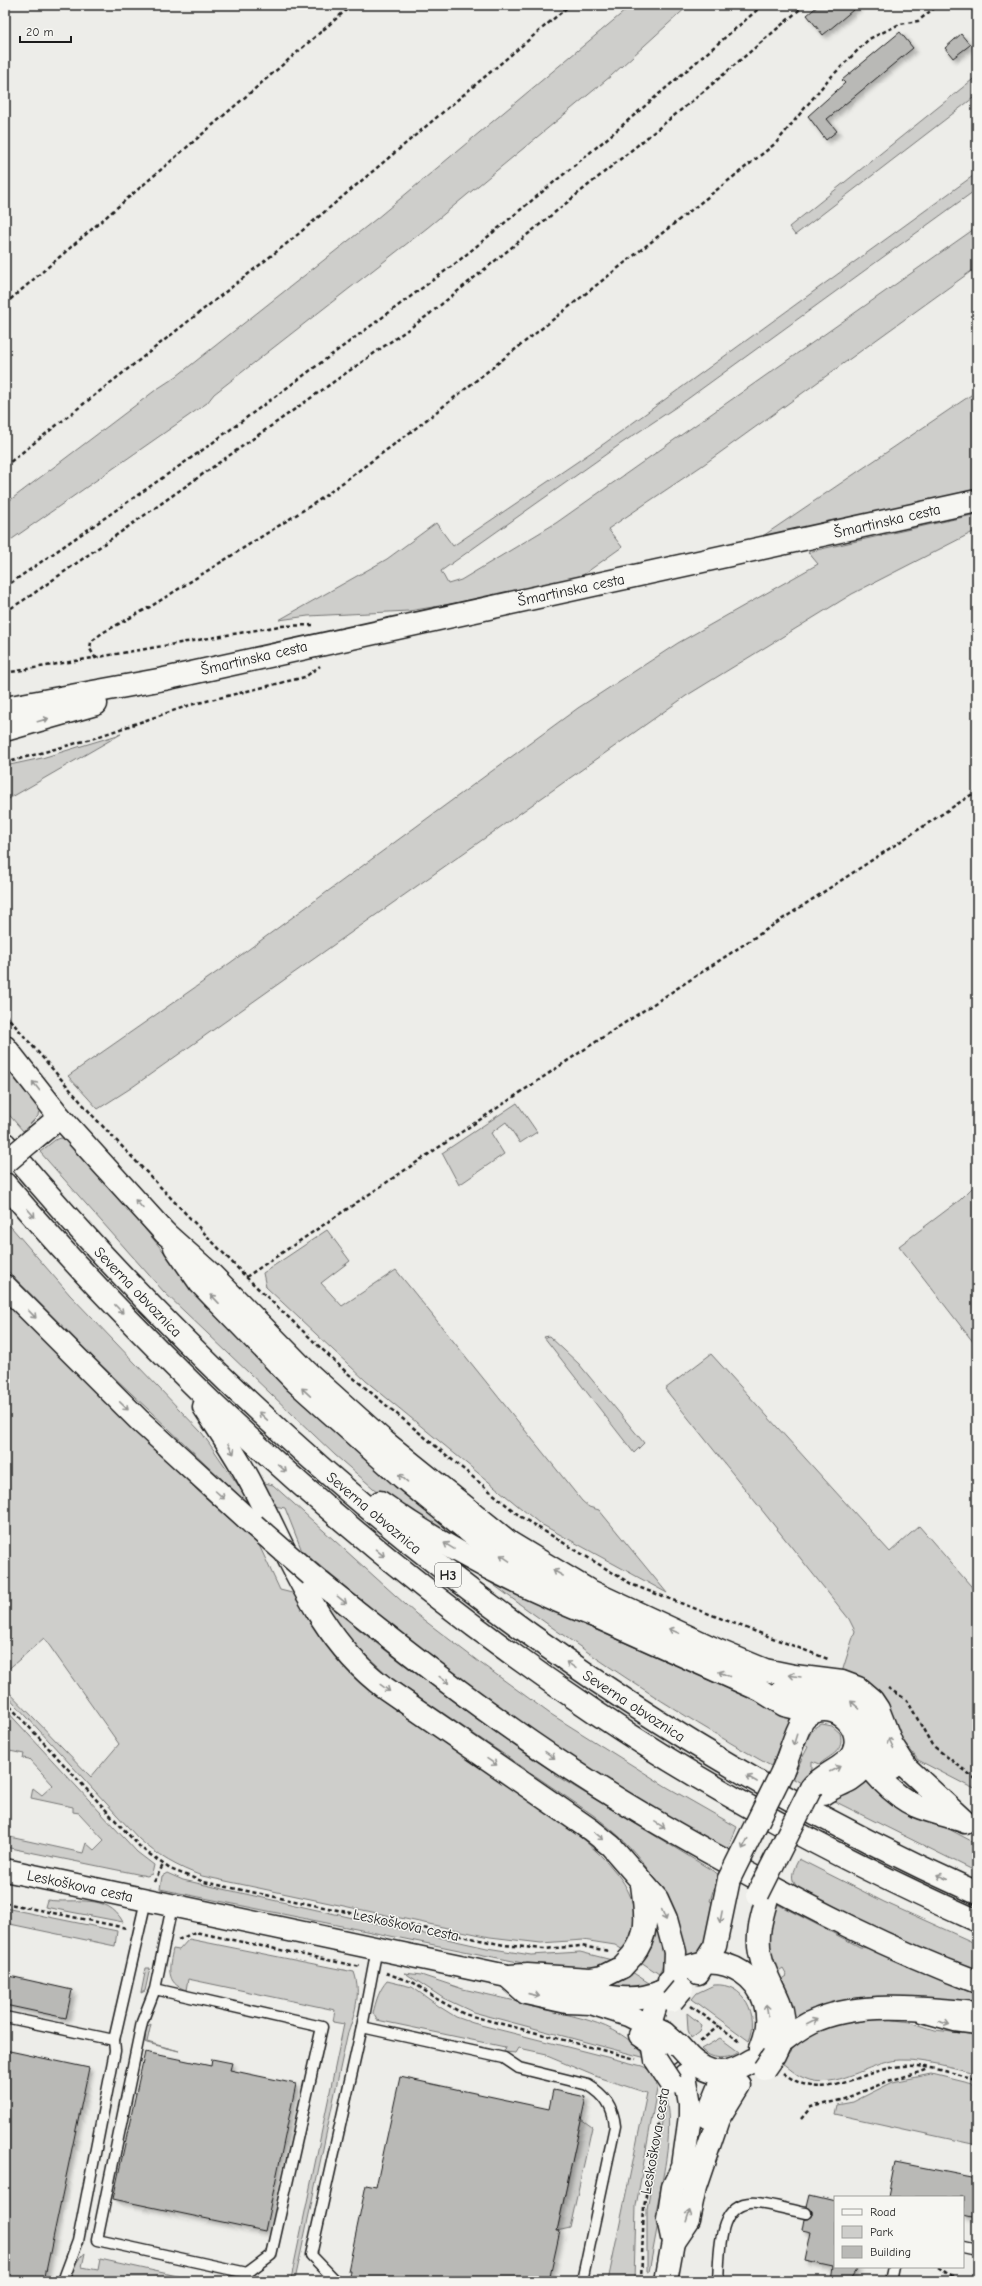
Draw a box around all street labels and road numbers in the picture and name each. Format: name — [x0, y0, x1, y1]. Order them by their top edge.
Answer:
street label: Šmartinska cesta — [832, 499, 942, 542]
street label: Šmartinska cesta — [516, 569, 626, 610]
street label: Šmartinska cesta — [199, 636, 309, 679]
street label: Severna obvoznica — [90, 1243, 186, 1341]
street label: Severna obvoznica — [323, 1468, 425, 1558]
road number: H3 — [435, 1563, 461, 1587]
street label: Severna obvoznica — [579, 1666, 689, 1746]
street label: Leskoškova cesta — [25, 1866, 135, 1906]
street label: Leskoškova cesta — [351, 1905, 461, 1945]
street label: Leskoškova cesta — [637, 2086, 673, 2196]

